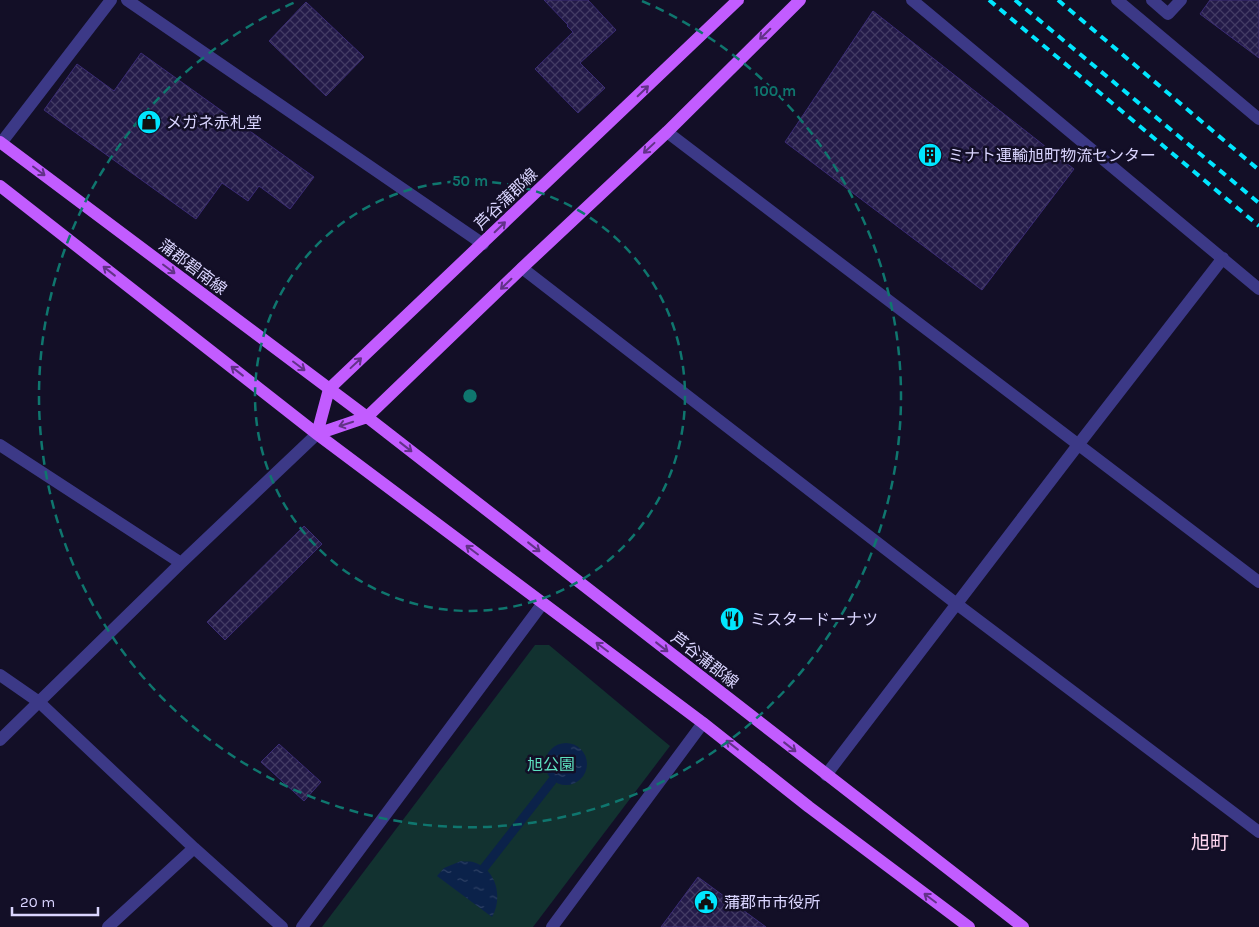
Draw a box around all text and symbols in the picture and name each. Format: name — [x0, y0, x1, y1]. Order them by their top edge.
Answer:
one-way arrow — [759, 28, 771, 41]
text: 100 m — [754, 82, 796, 100]
one-way arrow — [637, 85, 649, 97]
shop icon: メガネ赤札堂 — [136, 109, 162, 135]
place label: メガネ赤札堂 — [166, 113, 262, 132]
one-way arrow — [643, 142, 656, 154]
building icon: ミナト運輸旭町物流センター — [917, 142, 943, 168]
place label: ミナト運輸旭町物流センター — [948, 146, 1156, 165]
street label: 芦谷蒲郡線 — [471, 164, 541, 234]
one-way arrow — [32, 166, 46, 176]
text: 50 m — [452, 172, 488, 190]
one-way arrow — [494, 221, 506, 233]
street label: 蒲郡碧南線 — [155, 235, 231, 299]
one-way arrow — [162, 263, 175, 274]
one-way arrow — [103, 266, 116, 277]
one-way arrow — [499, 278, 512, 290]
one-way arrow — [350, 357, 363, 369]
one-way arrow — [292, 361, 306, 371]
one-way arrow — [231, 366, 244, 377]
centre of rings — [461, 387, 479, 405]
one-way arrow — [338, 420, 354, 430]
one-way arrow — [399, 442, 412, 453]
one-way arrow — [527, 542, 540, 553]
one-way arrow — [465, 545, 479, 555]
restaurant icon: ミスタードーナツ — [719, 606, 745, 632]
place label: ミスタードーナツ — [750, 610, 878, 629]
street label: 芦谷蒲郡線 — [668, 628, 742, 692]
one-way arrow — [596, 642, 609, 653]
one-way arrow — [655, 642, 669, 652]
one-way arrow — [725, 740, 738, 751]
one-way arrow — [784, 741, 797, 752]
park label: 旭公園 — [527, 755, 575, 774]
district label: 旭町 — [1191, 832, 1229, 854]
scale bar — [12, 884, 99, 916]
public building icon: 蒲郡市市役所 — [693, 889, 719, 915]
one-way arrow — [924, 892, 937, 903]
text: 20 m — [20, 893, 55, 911]
place label: 蒲郡市市役所 — [724, 893, 820, 912]

